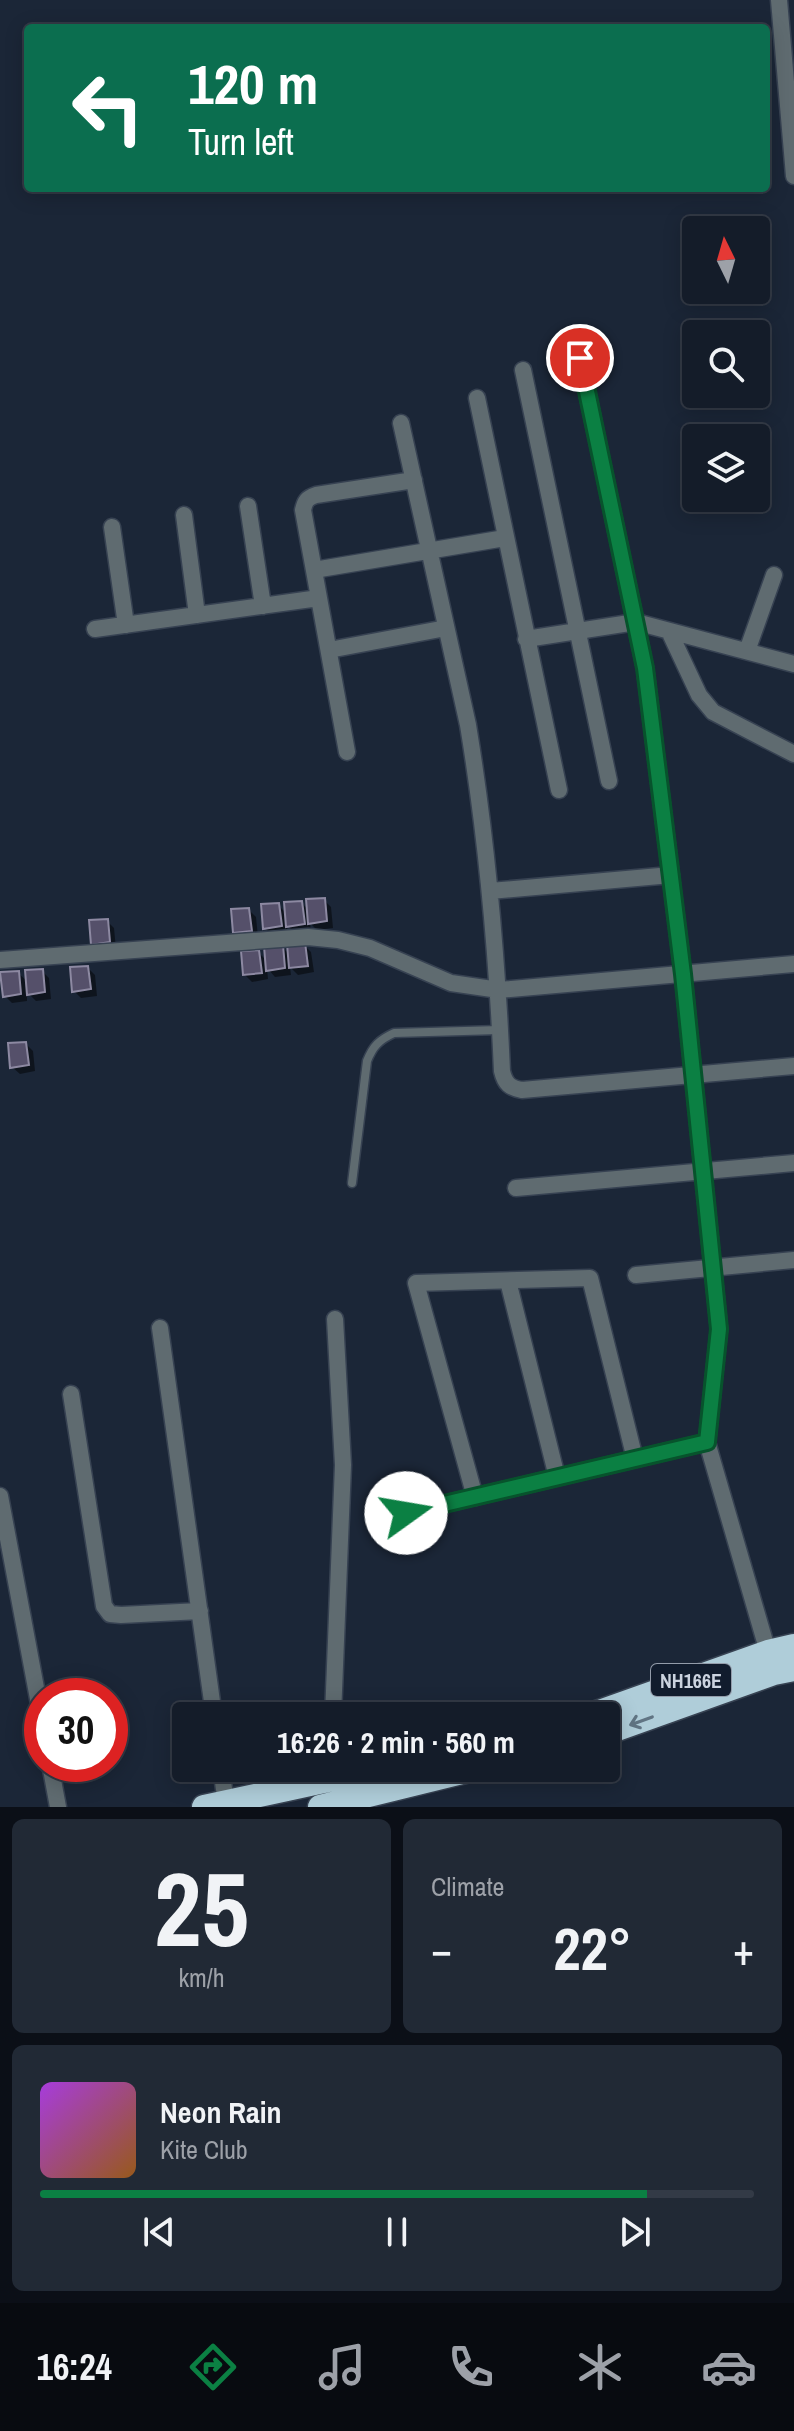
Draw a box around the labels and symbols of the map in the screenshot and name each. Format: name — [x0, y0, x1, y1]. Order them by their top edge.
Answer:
north arrow — [682, 216, 770, 304]
pin — [546, 324, 614, 392]
position arrow — [364, 1471, 448, 1555]
road number: NH166E — [651, 1664, 731, 1696]
speed limit sign: 30 — [24, 1678, 128, 1782]
one-way arrow — [629, 1714, 654, 1729]

